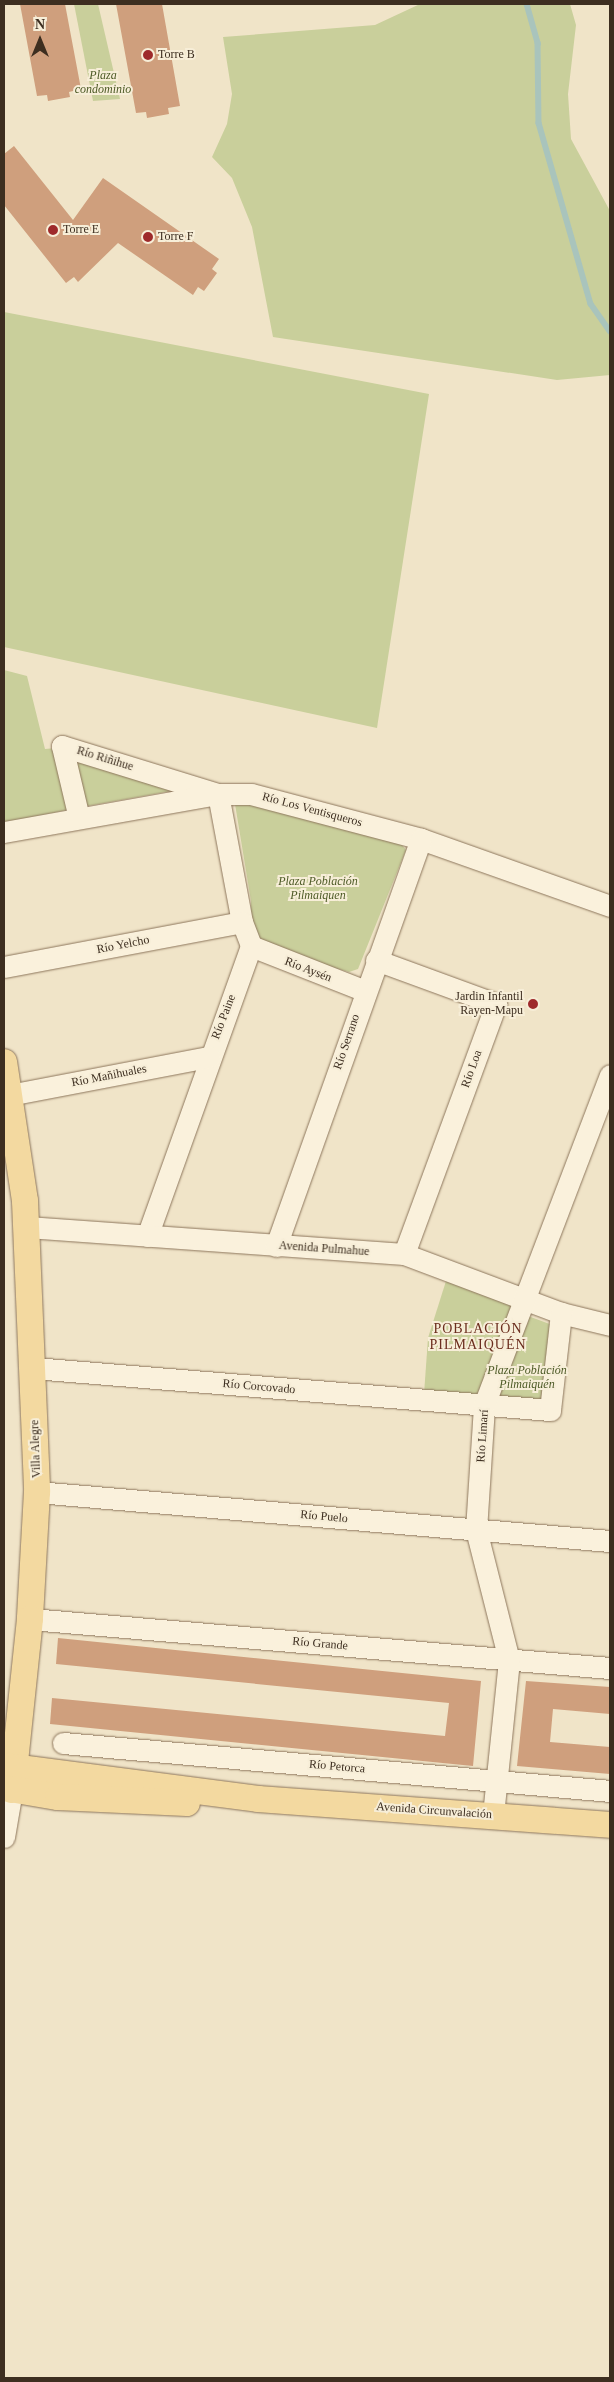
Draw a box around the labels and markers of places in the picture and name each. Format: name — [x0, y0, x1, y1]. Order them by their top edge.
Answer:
place label: Torre B — [158, 48, 195, 62]
marker: Torre B — [142, 49, 154, 61]
place label: Torre E — [63, 223, 99, 237]
marker: Torre E — [47, 224, 59, 236]
place label: Torre F — [158, 230, 193, 244]
marker: Torre F — [142, 231, 154, 243]
place label: Jardin Infantil Rayen-Mapu — [455, 990, 523, 1018]
marker: Jardin Infantil Rayen-Mapu — [527, 998, 539, 1010]

